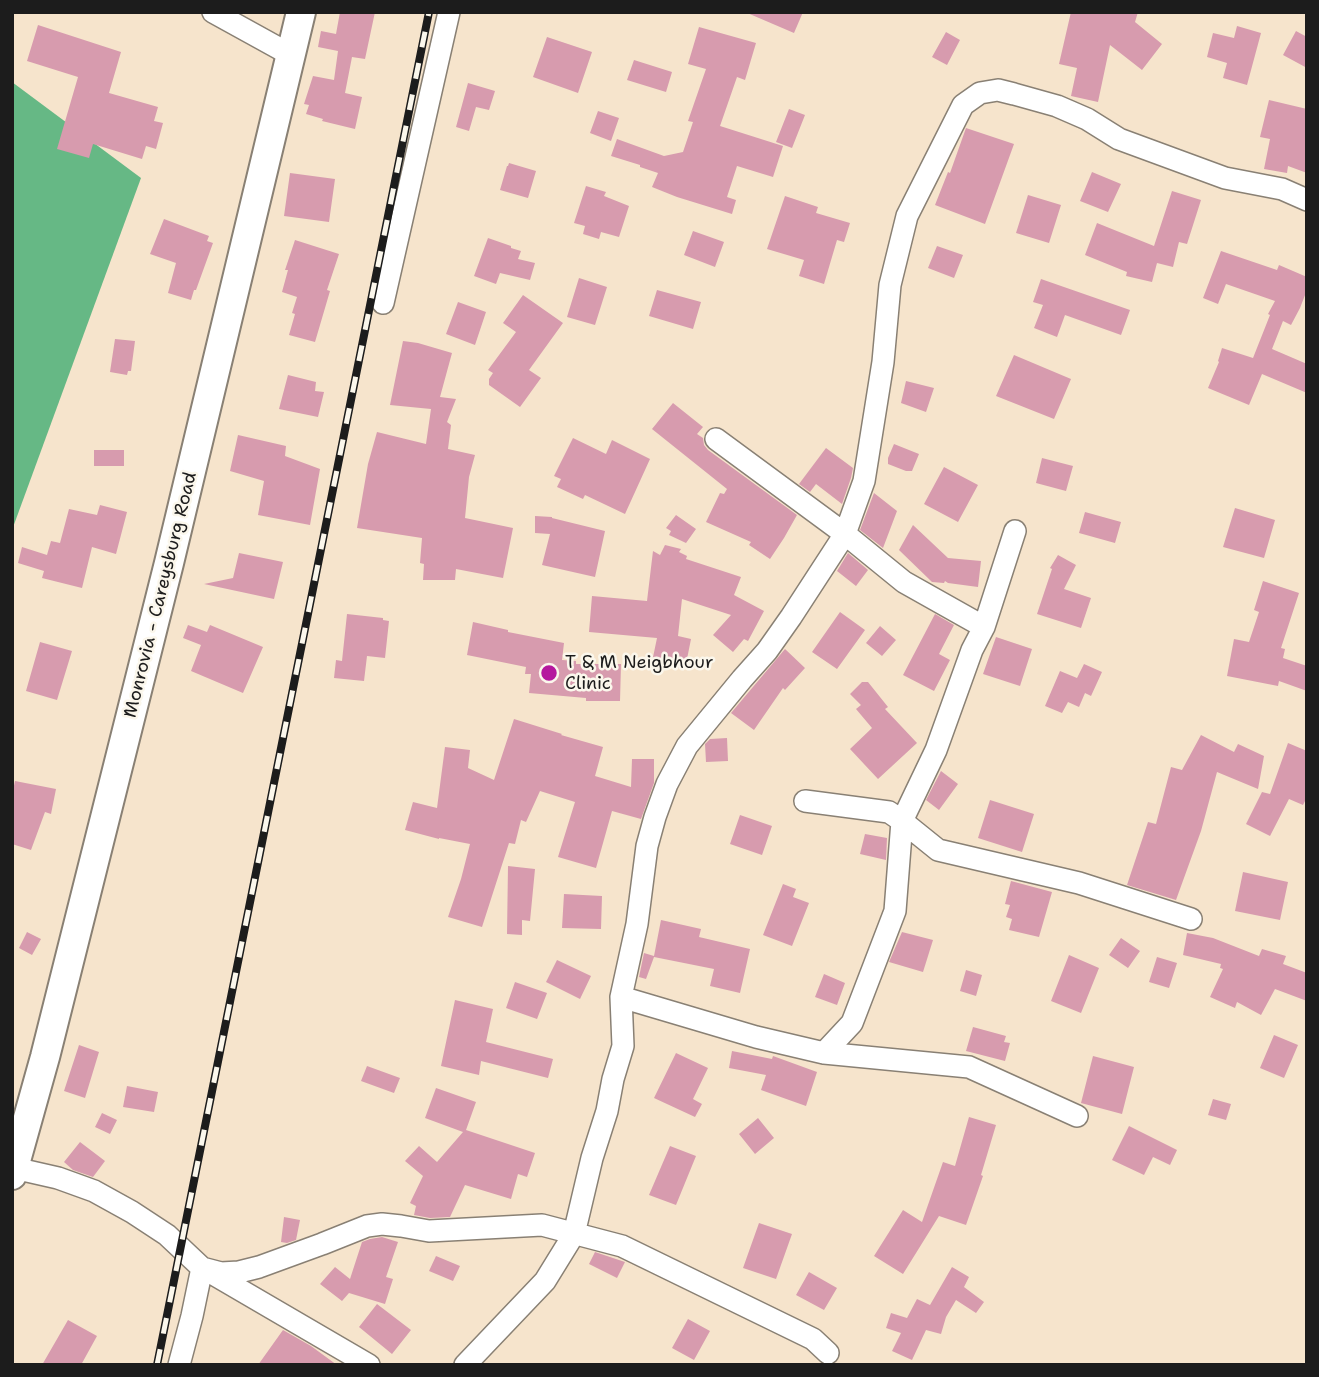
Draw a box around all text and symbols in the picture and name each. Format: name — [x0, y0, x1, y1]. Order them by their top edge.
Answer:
street label: Monrovia - Careysburg Road — [120, 470, 202, 720]
place label: T & M Neigbhour Clinic — [565, 652, 713, 694]
marker: T & M Neigbhour Clinic — [539, 663, 559, 683]

